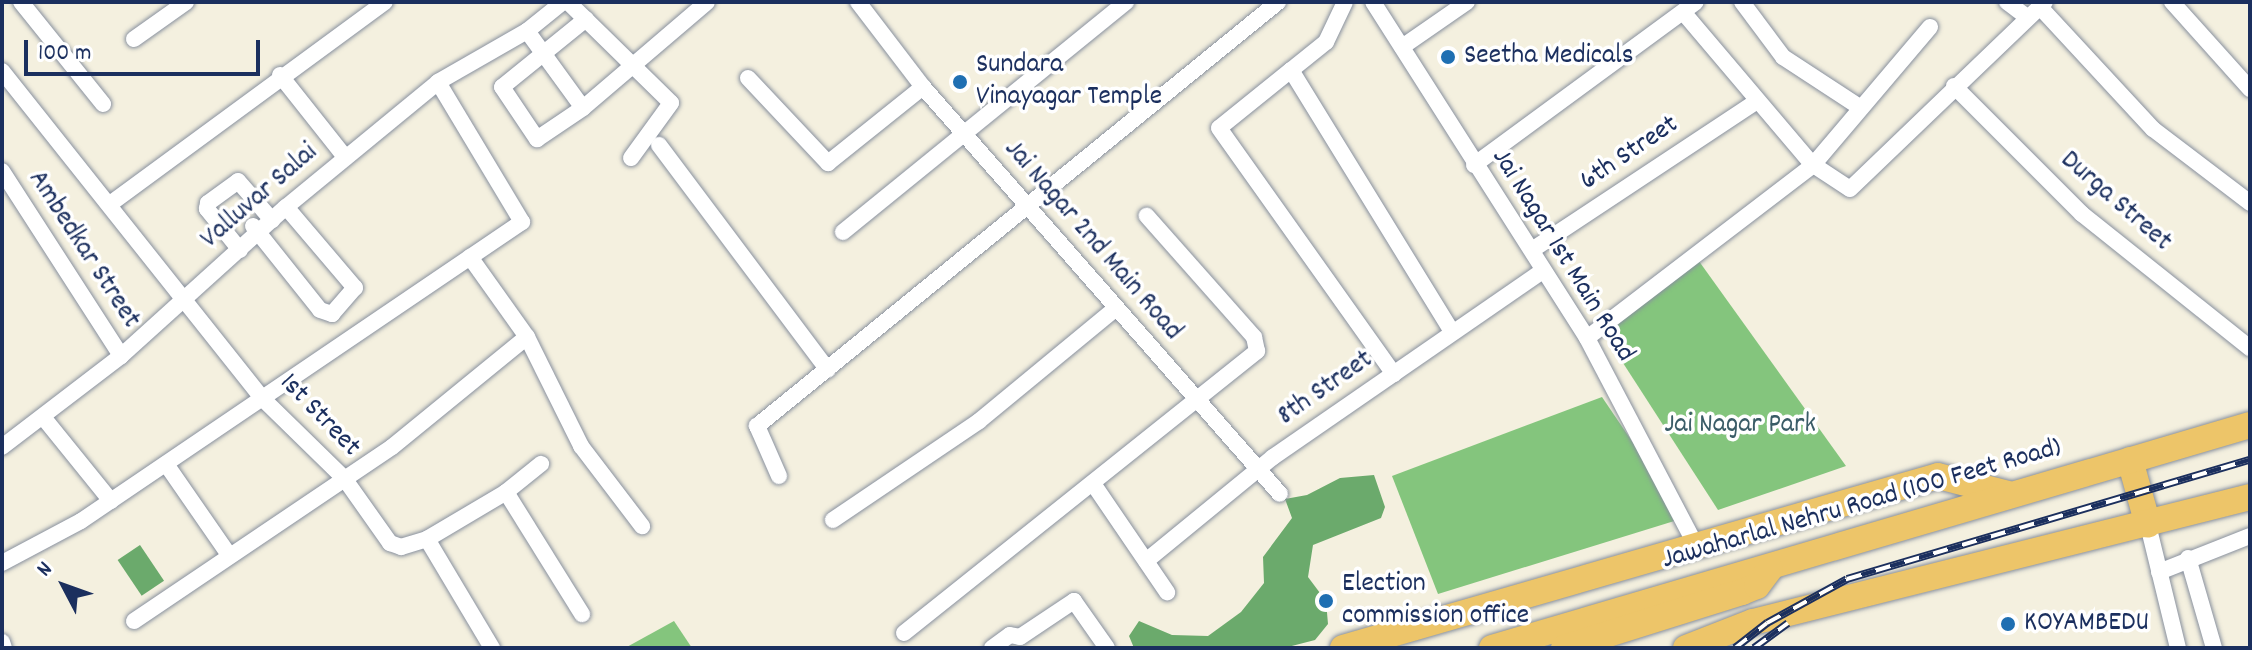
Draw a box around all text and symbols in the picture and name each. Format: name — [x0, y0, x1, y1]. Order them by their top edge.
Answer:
scale bar — [28, 24, 264, 74]
text: 100 m — [38, 37, 91, 71]
place label: Seetha Medicals — [1464, 40, 1634, 74]
marker: Seetha Medicals — [1439, 48, 1457, 66]
place label: Sundara Vinayagar Temple — [976, 49, 1162, 115]
marker: Sundara Vinayagar Temple — [951, 73, 969, 91]
street label: 6th Street — [1574, 109, 1686, 199]
street label: Jai Nagar 2nd Main Road — [996, 134, 1188, 348]
street label: Valluvar Salai — [195, 137, 325, 257]
street label: Jai Nagar 1st Main Road — [1483, 143, 1641, 369]
street label: Durga Street — [2052, 144, 2178, 260]
street label: Ambedkar Street — [19, 165, 147, 335]
street label: 8th Street — [1272, 344, 1380, 434]
street label: 1st Street — [271, 367, 367, 465]
park label: Jai Nagar Park — [1664, 409, 1816, 443]
street label: Jawaharlal Nehru Road (100 Feet Road) — [1659, 432, 2065, 578]
north arrow — [24, 546, 104, 626]
text: N — [30, 556, 61, 584]
place label: Election commission office — [1342, 568, 1529, 634]
marker: Election commission office — [1317, 592, 1335, 610]
place label: KOYAMBEDU — [2024, 607, 2149, 641]
marker: KOYAMBEDU — [1999, 615, 2017, 633]

